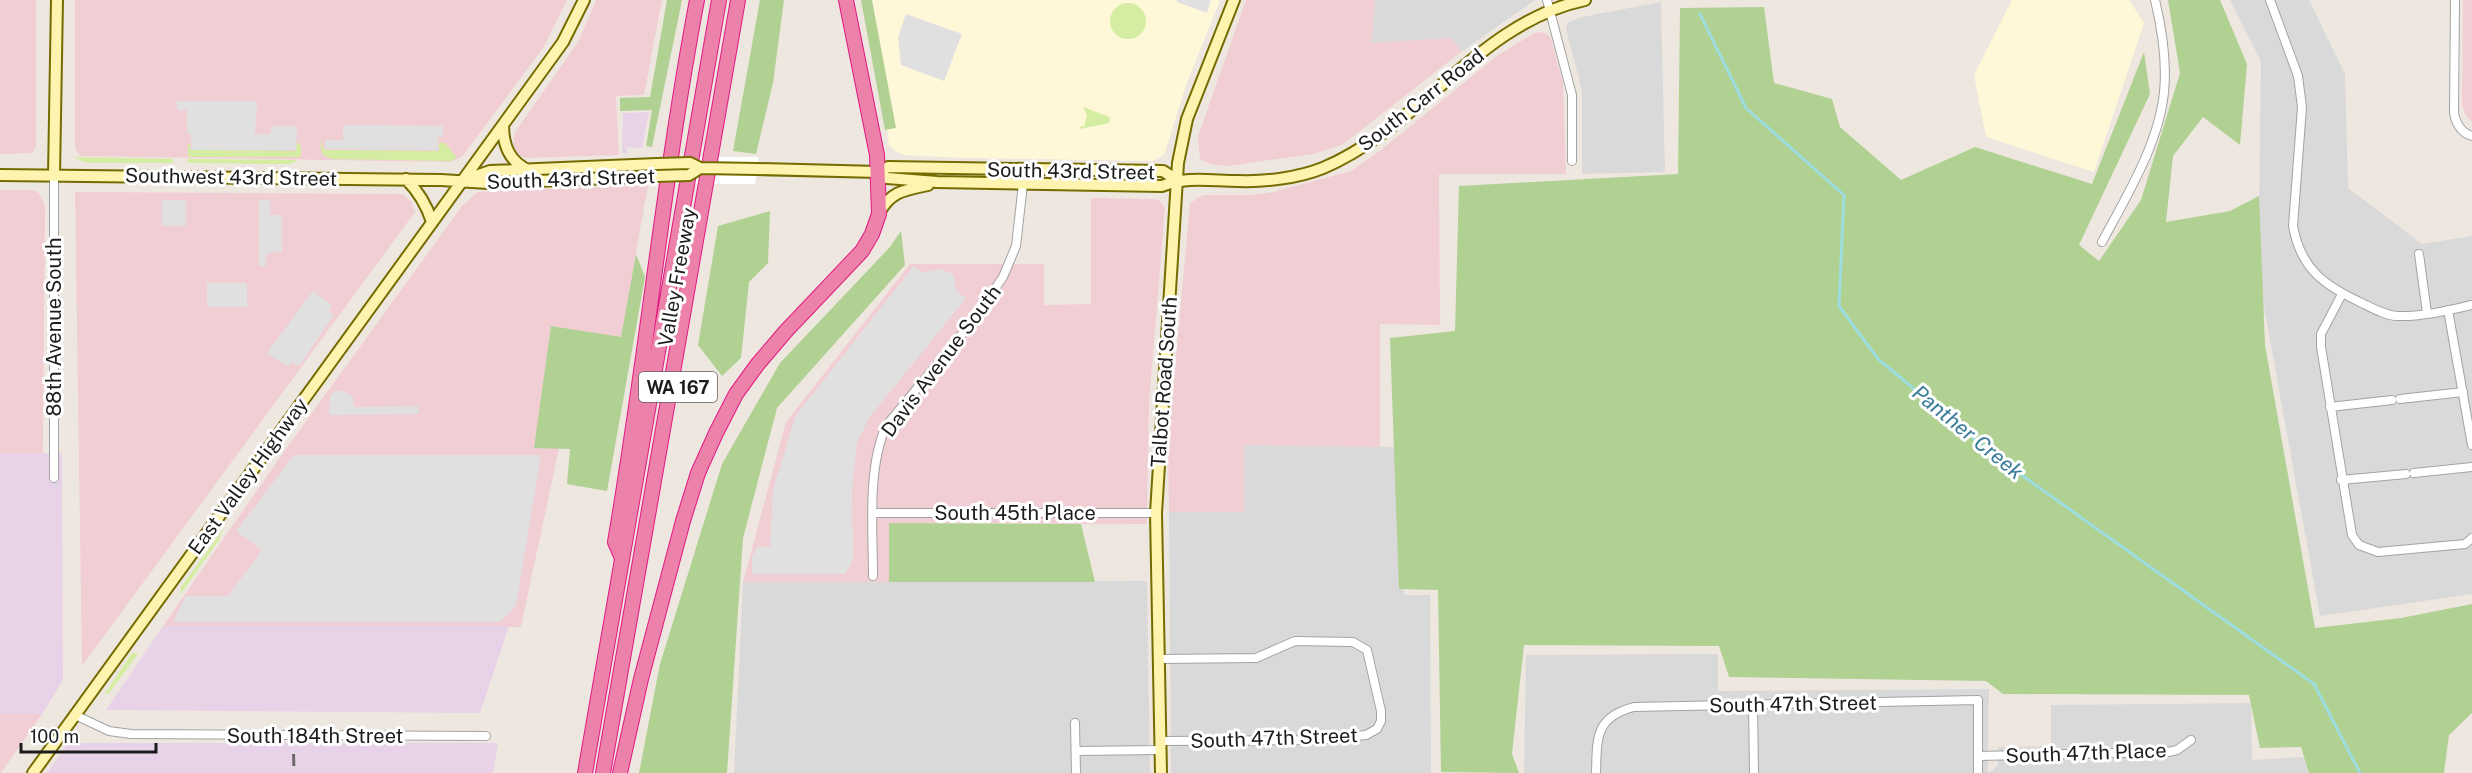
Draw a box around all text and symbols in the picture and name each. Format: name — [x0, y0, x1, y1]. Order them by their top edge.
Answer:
street label: South Carr Road — [1353, 43, 1489, 157]
street label: South 43rd Street — [987, 158, 1155, 184]
street label: Southwest 43rd Street — [125, 163, 337, 191]
street label: South 43rd Street — [486, 164, 656, 194]
street label: Valley Freeway — [653, 205, 701, 348]
street label: 88th Avenue South — [42, 238, 66, 416]
street label: Davis Avenue South — [876, 280, 1006, 442]
street label: Talbot Road South — [1146, 296, 1182, 468]
road number: WA 167 — [639, 372, 717, 402]
water label: Panther Creek — [1908, 380, 2029, 485]
street label: East Valley Highway — [183, 393, 313, 559]
street label: South 45th Place — [934, 501, 1096, 525]
street label: South 47th Street — [1709, 691, 1877, 717]
scale bar — [21, 716, 156, 754]
street label: South 47th Street — [1190, 723, 1358, 753]
street label: South 184th Street — [227, 724, 403, 748]
text: 100 m — [30, 726, 79, 747]
street label: South 47th Place — [2005, 738, 2167, 768]

